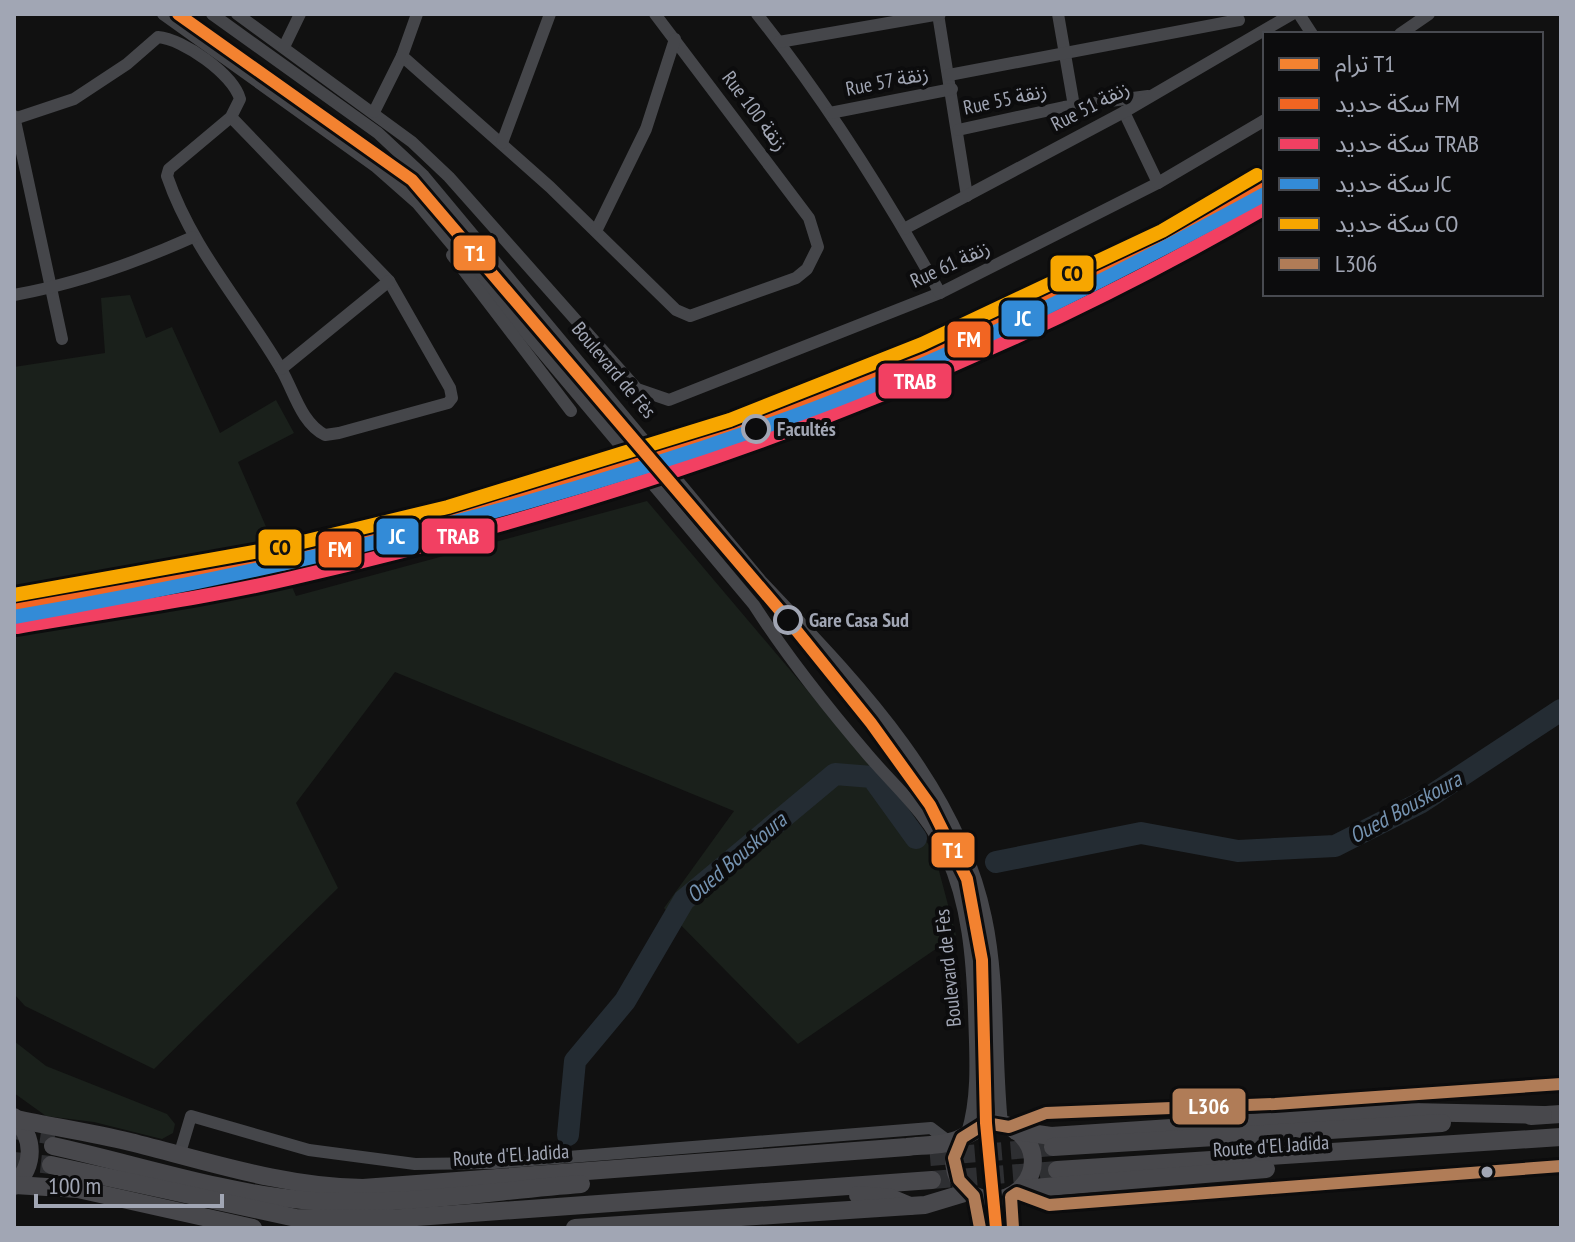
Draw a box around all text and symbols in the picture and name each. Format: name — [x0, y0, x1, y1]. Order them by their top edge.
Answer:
legend — [1263, 32, 1543, 296]
text: ترام T1 — [1335, 48, 1395, 82]
street label: Rue 57 زنقة — [843, 60, 931, 102]
street label: Rue 100 زنقة — [716, 66, 794, 156]
street label: Rue 51 زنقة — [1046, 75, 1134, 137]
street label: Rue 55 زنقة — [961, 77, 1049, 121]
text: سكة حديد FM — [1335, 88, 1460, 119]
text: سكة حديد TRAB — [1335, 128, 1479, 159]
text: سكة حديد JC — [1335, 168, 1451, 199]
text: سكة حديد CO — [1335, 208, 1458, 239]
line badge: T1 — [452, 234, 497, 272]
street label: Rue 61 زنقة — [906, 234, 994, 294]
text: T1 — [465, 239, 485, 267]
text: L306 — [1335, 248, 1377, 279]
line badge: CO — [1049, 254, 1095, 293]
text: CO — [1061, 259, 1083, 287]
line badge: JC — [1000, 299, 1046, 338]
text: JC — [1014, 304, 1031, 332]
street label: Boulevard de Fès — [566, 316, 662, 424]
line badge: FM — [946, 320, 992, 359]
text: FM — [957, 325, 981, 353]
line badge: TRAB — [877, 362, 953, 400]
text: TRAB — [894, 367, 937, 395]
marker: Facultés — [742, 415, 770, 443]
place label: Facultés — [777, 416, 836, 442]
line badge: JC — [375, 517, 420, 556]
line badge: TRAB — [420, 517, 496, 555]
text: JC — [388, 522, 405, 550]
text: TRAB — [437, 522, 480, 550]
line badge: CO — [257, 528, 303, 567]
line badge: FM — [317, 530, 363, 569]
text: CO — [269, 533, 291, 561]
text: FM — [328, 535, 352, 563]
marker: Gare Casa Sud — [774, 606, 802, 634]
place label: Gare Casa Sud — [809, 607, 909, 633]
water label: Oued Bouskoura — [1344, 764, 1467, 849]
water label: Oued Bouskoura — [680, 805, 793, 908]
line badge: T1 — [930, 831, 976, 869]
text: T1 — [943, 836, 963, 864]
street label: Boulevard de Fès — [929, 908, 967, 1028]
line badge: L306 — [1171, 1087, 1247, 1126]
text: L306 — [1189, 1092, 1229, 1120]
street label: Route d'El Jadida — [1212, 1129, 1330, 1163]
street label: Route d'El Jadida — [452, 1138, 570, 1172]
scale bar — [36, 1158, 222, 1208]
unlabelled marker — [1479, 1164, 1495, 1180]
text: 100 m — [48, 1170, 101, 1201]

